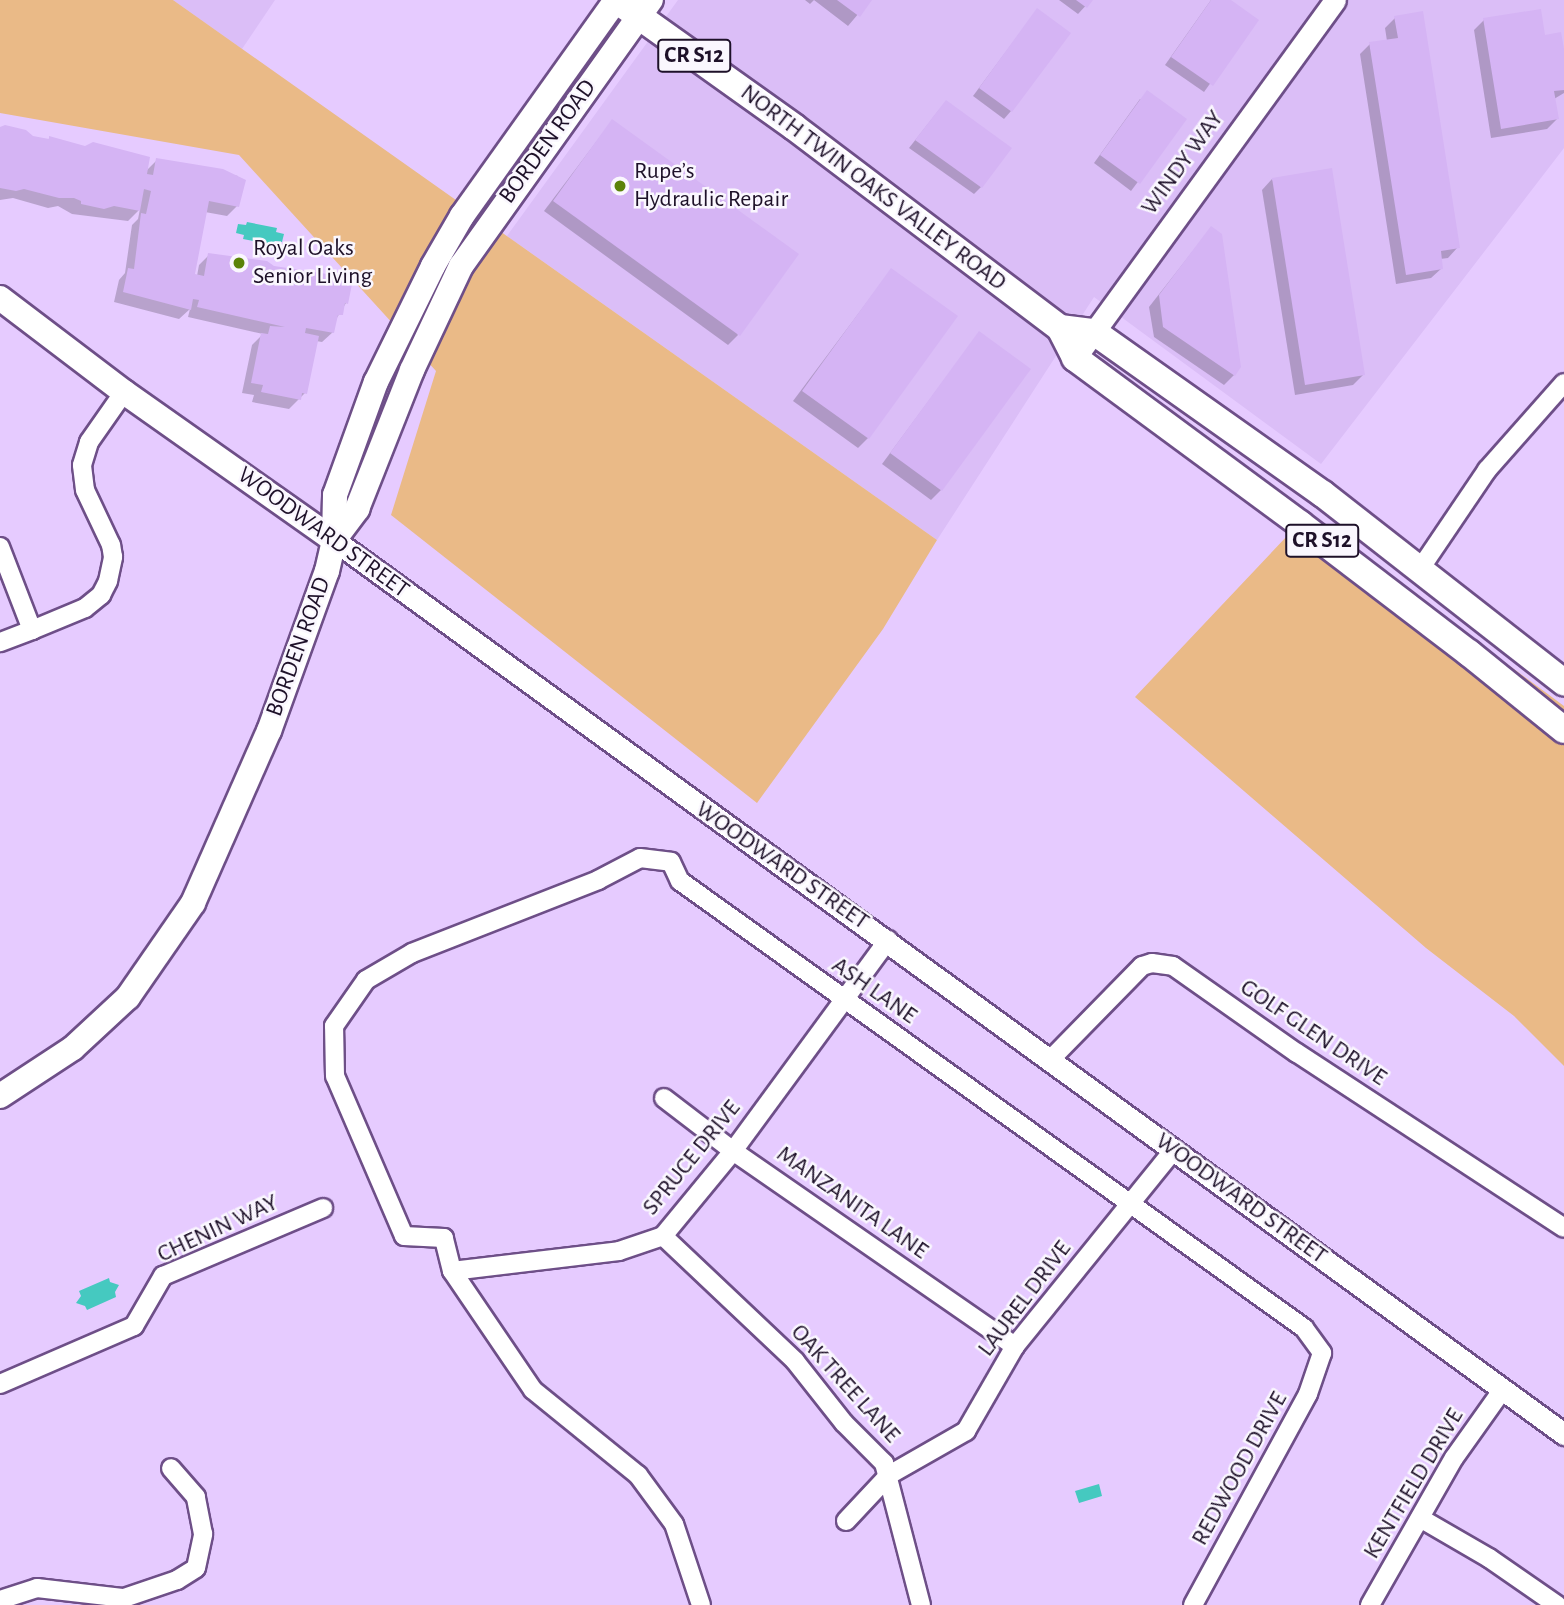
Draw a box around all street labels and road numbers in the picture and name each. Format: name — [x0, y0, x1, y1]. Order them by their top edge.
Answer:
road number: CR S12 — [656, 36, 732, 76]
street label: BORDEN ROAD — [493, 74, 603, 210]
street label: NORTH TWIN OAKS VALLEY ROAD — [734, 79, 1012, 297]
street label: WINDY WAY — [1136, 105, 1230, 221]
street label: WOODWARD STREET — [232, 461, 414, 605]
road number: CR S12 — [1284, 522, 1360, 561]
street label: BORDEN ROAD — [260, 573, 338, 721]
street label: WOODWARD STREET — [690, 795, 874, 937]
street label: ASH LANE — [826, 951, 922, 1031]
street label: GOLF GLEN DRIVE — [1234, 973, 1392, 1093]
street label: SPRUCE DRIVE — [637, 1095, 747, 1221]
street label: WOODWARD STREET — [1150, 1127, 1332, 1271]
street label: MANZANITA LANE — [771, 1140, 933, 1266]
street label: CHENIN WAY — [153, 1188, 283, 1270]
street label: LAUREL DRIVE — [972, 1236, 1078, 1362]
street label: OAK TREE LANE — [784, 1319, 906, 1449]
street label: REDWOOD DRIVE — [1186, 1387, 1294, 1551]
street label: KENTFIELD DRIVE — [1358, 1404, 1470, 1564]

